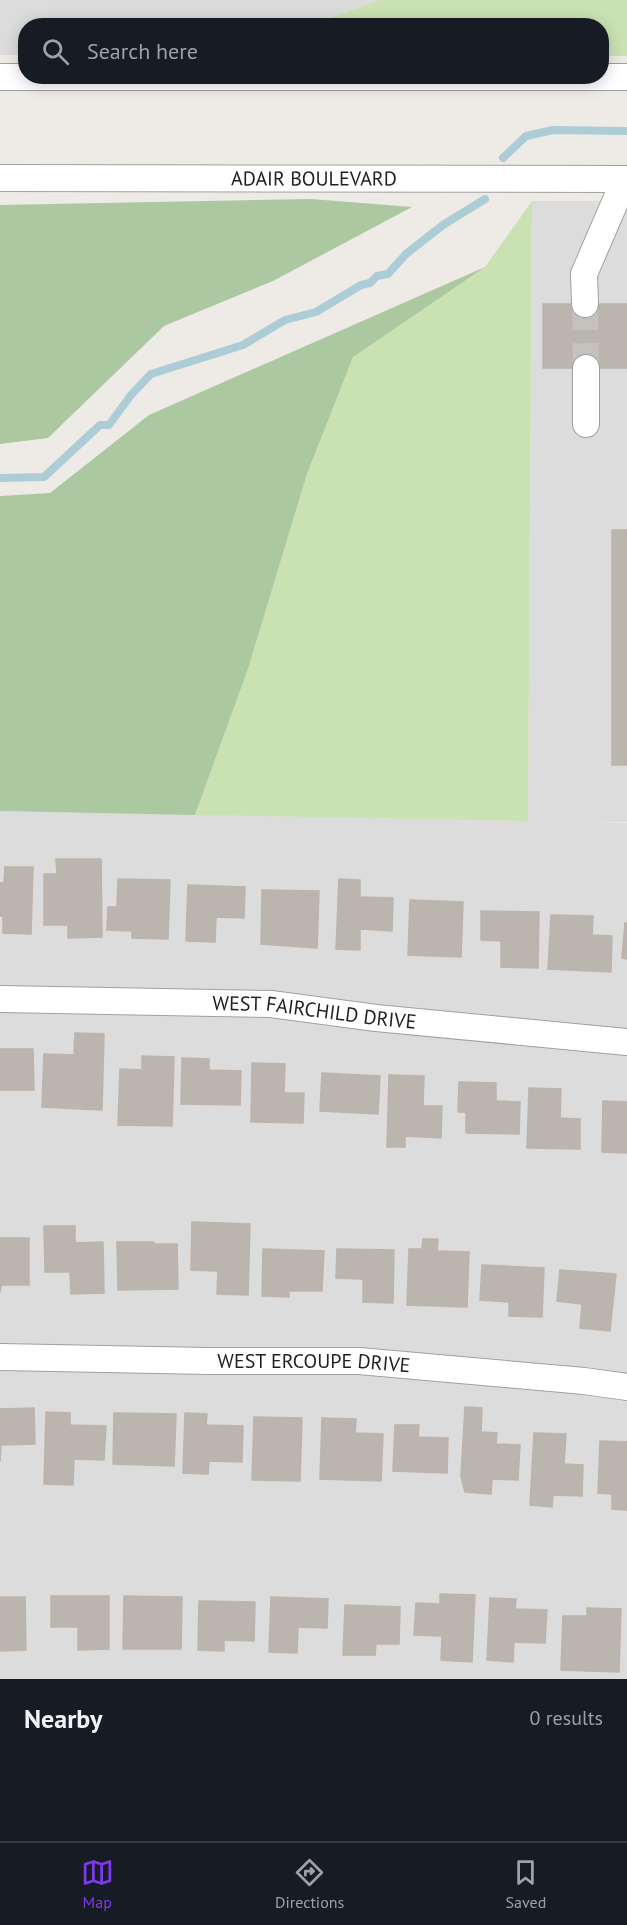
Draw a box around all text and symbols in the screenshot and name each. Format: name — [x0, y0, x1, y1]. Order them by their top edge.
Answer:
search box — [18, 18, 609, 84]
icon: search — [39, 35, 72, 68]
text: Search here — [87, 37, 198, 65]
street label: ADAIR BOULEVARD — [231, 165, 397, 192]
street label: WEST FAIRCHILD DRIVE — [212, 990, 418, 1035]
street label: WEST ERCOUPE DRIVE — [217, 1348, 412, 1379]
text: Nearby — [24, 1702, 102, 1735]
text: 0 results — [530, 1705, 603, 1731]
tab: Map — [81, 1856, 114, 1912]
tab: Directions — [275, 1856, 344, 1912]
tab: Saved — [506, 1856, 546, 1912]

